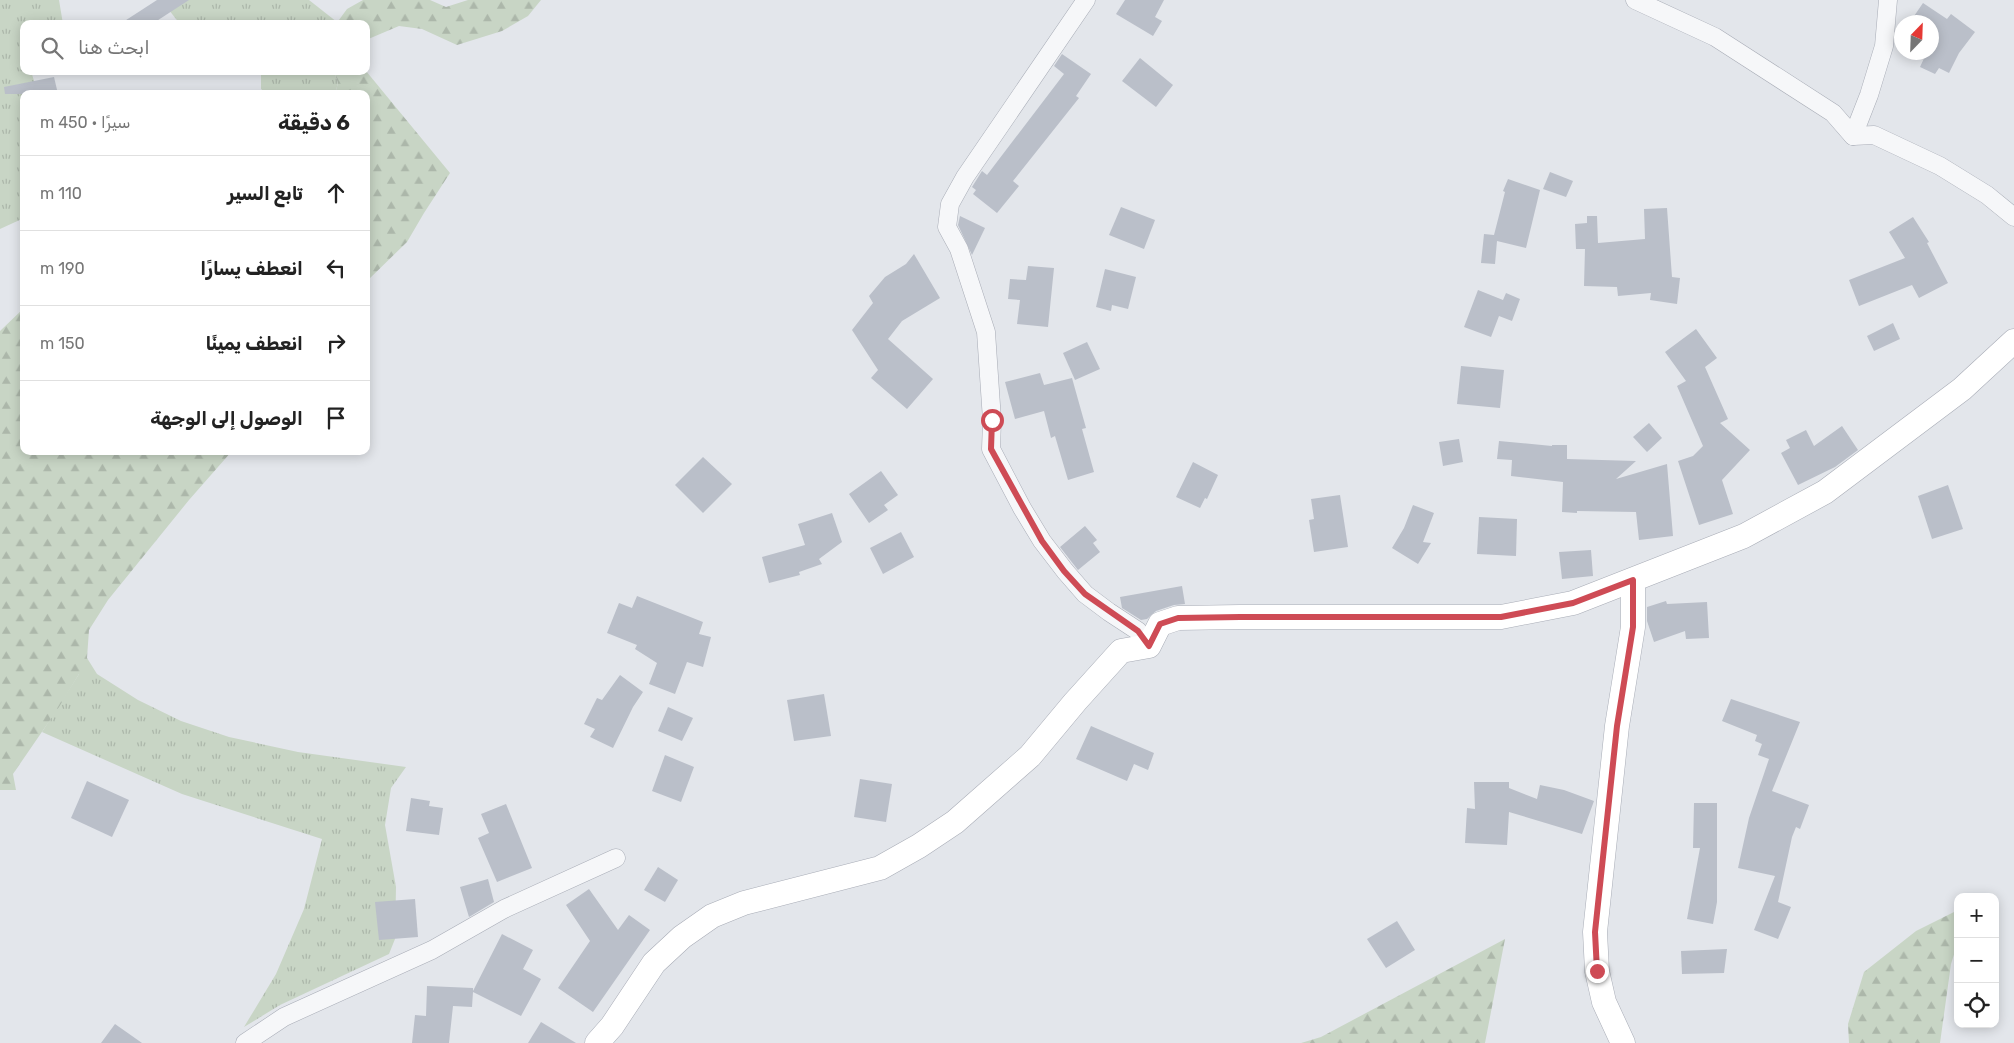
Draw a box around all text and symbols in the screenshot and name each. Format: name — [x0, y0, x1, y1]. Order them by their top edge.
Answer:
north arrow — [1894, 15, 1939, 60]
search box — [20, 20, 370, 75]
icon: search — [38, 34, 66, 62]
text: ابحث هنا — [78, 36, 150, 59]
text: 6 دقيقة — [278, 110, 350, 135]
text: سيرًا · 450 m — [40, 113, 130, 132]
icon: ahead — [322, 179, 350, 207]
text: تابع السير — [227, 182, 303, 205]
text: 110 m — [40, 184, 82, 203]
icon: left — [322, 254, 350, 282]
text: انعطف يسارًا — [200, 257, 303, 280]
text: 190 m — [40, 259, 85, 278]
icon: right — [322, 329, 350, 357]
text: انعطف يمينًا — [206, 332, 303, 355]
text: 150 m — [40, 334, 85, 353]
icon: arrive — [322, 404, 350, 432]
text: الوصول إلى الوجهة — [150, 407, 303, 430]
route start — [981, 409, 1004, 432]
map controls — [1954, 893, 1999, 1028]
button: + — [1954, 893, 1999, 938]
button: − — [1954, 938, 1999, 983]
route end — [1586, 960, 1609, 983]
button: locate — [1954, 983, 1999, 1028]

